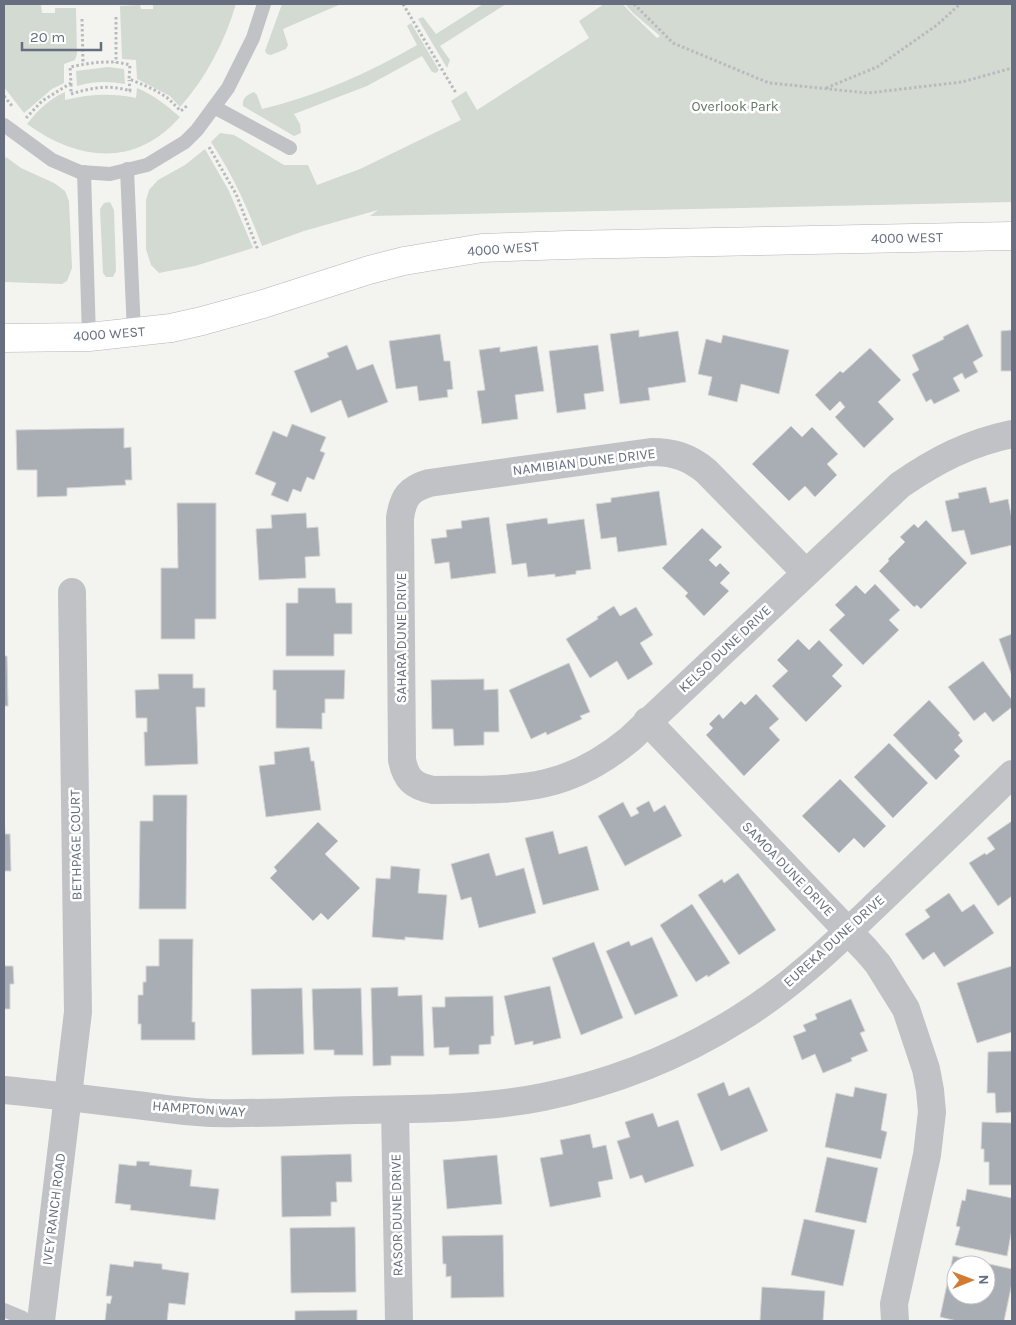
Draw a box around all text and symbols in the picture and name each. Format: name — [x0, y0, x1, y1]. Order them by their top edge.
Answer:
scale bar — [22, 20, 101, 52]
text: 20 m — [30, 28, 65, 46]
park label: Overlook Park — [691, 98, 779, 115]
street label: 4000 WEST — [871, 229, 943, 247]
street label: 4000 WEST — [467, 238, 539, 260]
street label: 4000 WEST — [73, 323, 145, 345]
street label: NAMIBIAN DUNE DRIVE — [512, 445, 656, 479]
street label: SAHARA DUNE DRIVE — [393, 573, 410, 703]
street label: KELSO DUNE DRIVE — [675, 602, 775, 696]
street label: BETHPAGE COURT — [67, 789, 85, 901]
street label: SAMOA DUNE DRIVE — [738, 818, 838, 920]
street label: EUREKA DUNE DRIVE — [780, 891, 888, 991]
street label: HAMPTON WAY — [152, 1097, 246, 1121]
street label: IVEY RANCH ROAD — [39, 1152, 69, 1266]
street label: RASOR DUNE DRIVE — [387, 1154, 407, 1276]
north arrow — [946, 1255, 996, 1305]
text: N — [975, 1275, 992, 1285]

